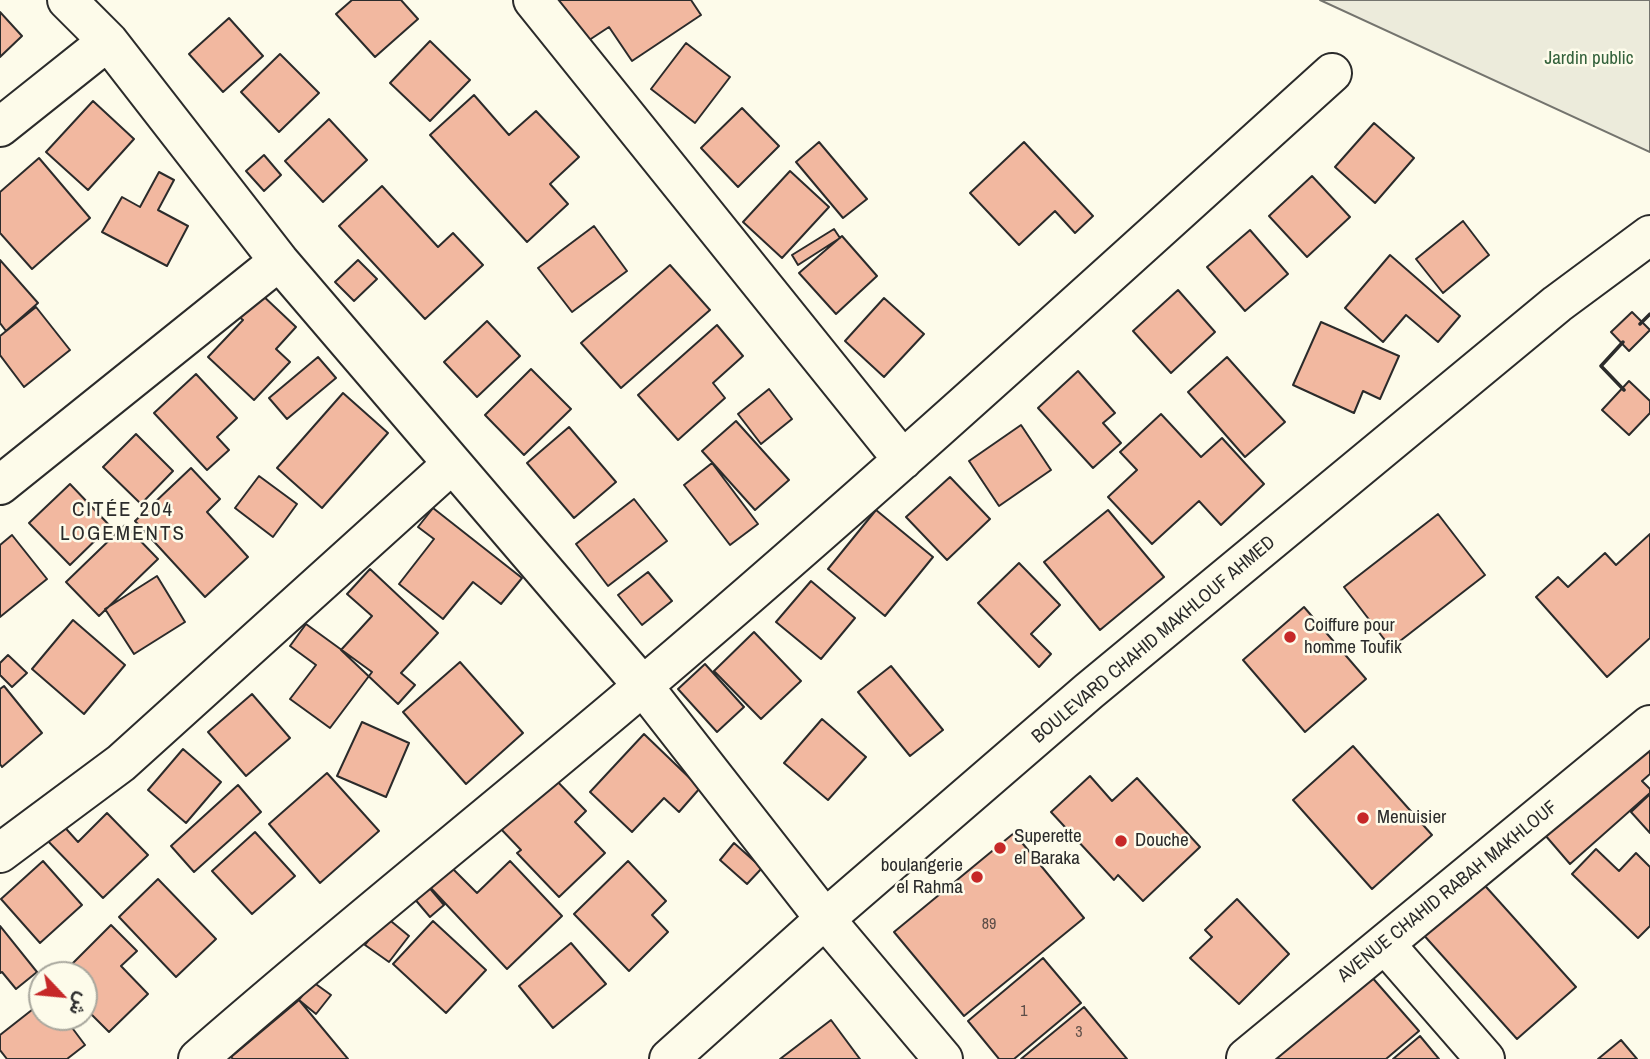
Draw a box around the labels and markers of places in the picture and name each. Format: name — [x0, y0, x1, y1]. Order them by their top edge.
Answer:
place label: Coiffure pour homme Toufik — [1304, 615, 1402, 659]
marker: Coiffure pour homme Toufik — [1282, 629, 1298, 645]
place label: Menuisier — [1377, 807, 1446, 829]
marker: Menuisier — [1355, 810, 1371, 826]
place label: Superette el Baraka — [1014, 826, 1082, 870]
place label: Douche — [1135, 830, 1189, 852]
marker: Douche — [1113, 833, 1129, 849]
marker: Superette el Baraka — [992, 840, 1008, 856]
place label: boulangerie el Rahma — [881, 855, 963, 899]
marker: boulangerie el Rahma — [969, 869, 985, 885]

